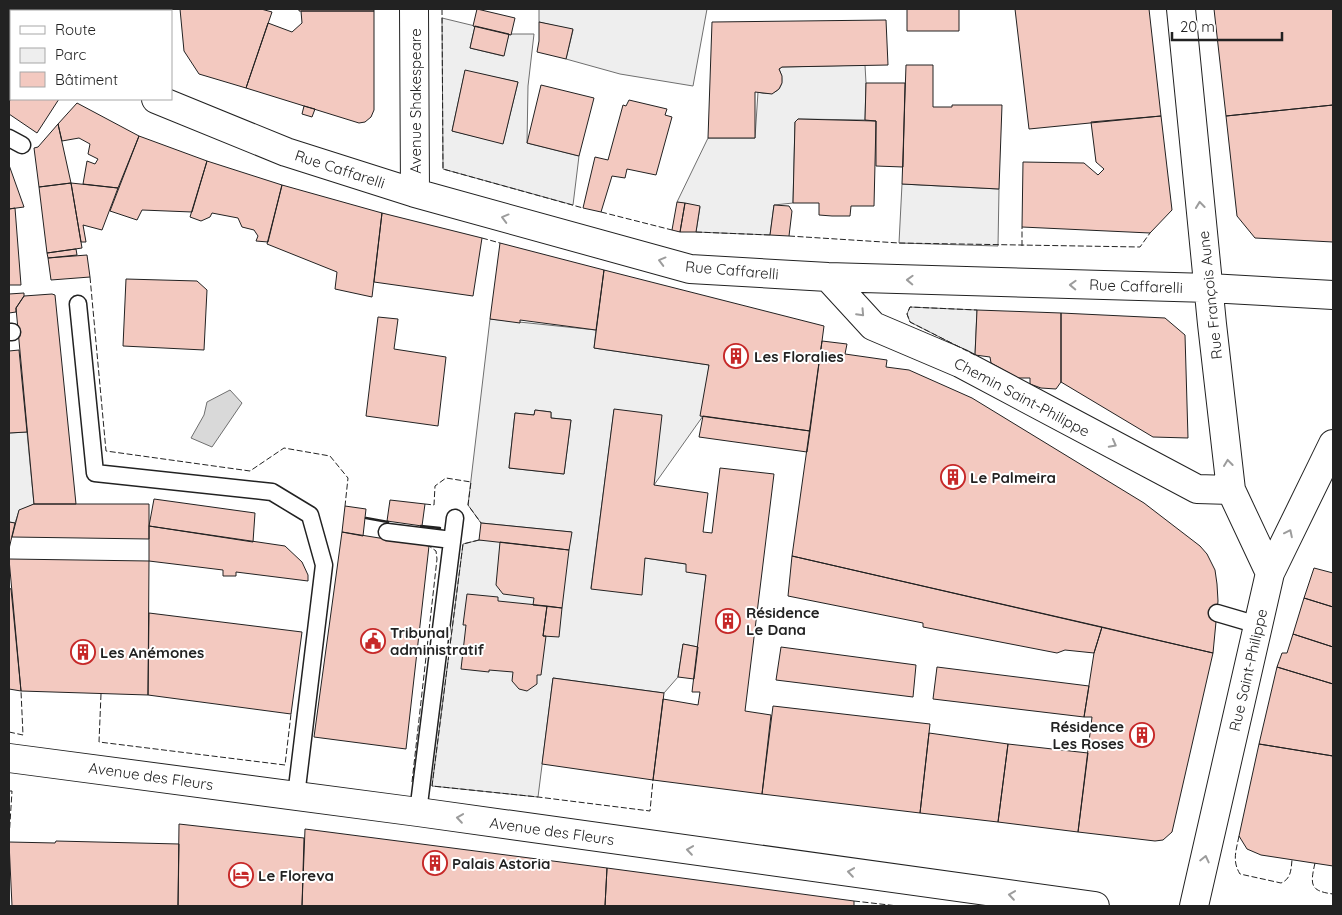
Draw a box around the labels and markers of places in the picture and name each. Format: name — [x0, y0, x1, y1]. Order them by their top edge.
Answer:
building icon: Les Floralies — [723, 343, 749, 369]
place label: Les Floralies — [754, 347, 844, 366]
building icon: Le Palmeira — [940, 464, 966, 490]
place label: Le Palmeira — [970, 468, 1056, 487]
place label: Résidence Le Dana — [746, 603, 820, 639]
building icon: Résidence Le Dana — [715, 608, 741, 634]
place label: Tribunal administratif — [390, 623, 484, 659]
public building icon: Tribunal administratif — [360, 628, 386, 654]
building icon: Les Anémones — [70, 639, 96, 665]
place label: Les Anémones — [100, 643, 204, 662]
place label: Résidence Les Roses — [1050, 717, 1124, 753]
building icon: Résidence Les Roses — [1129, 722, 1155, 748]
building icon: Palais Astoria — [422, 850, 448, 876]
place label: Palais Astoria — [452, 854, 551, 873]
hotel icon: Le Floreva — [228, 862, 254, 888]
place label: Le Floreva — [258, 866, 334, 885]

